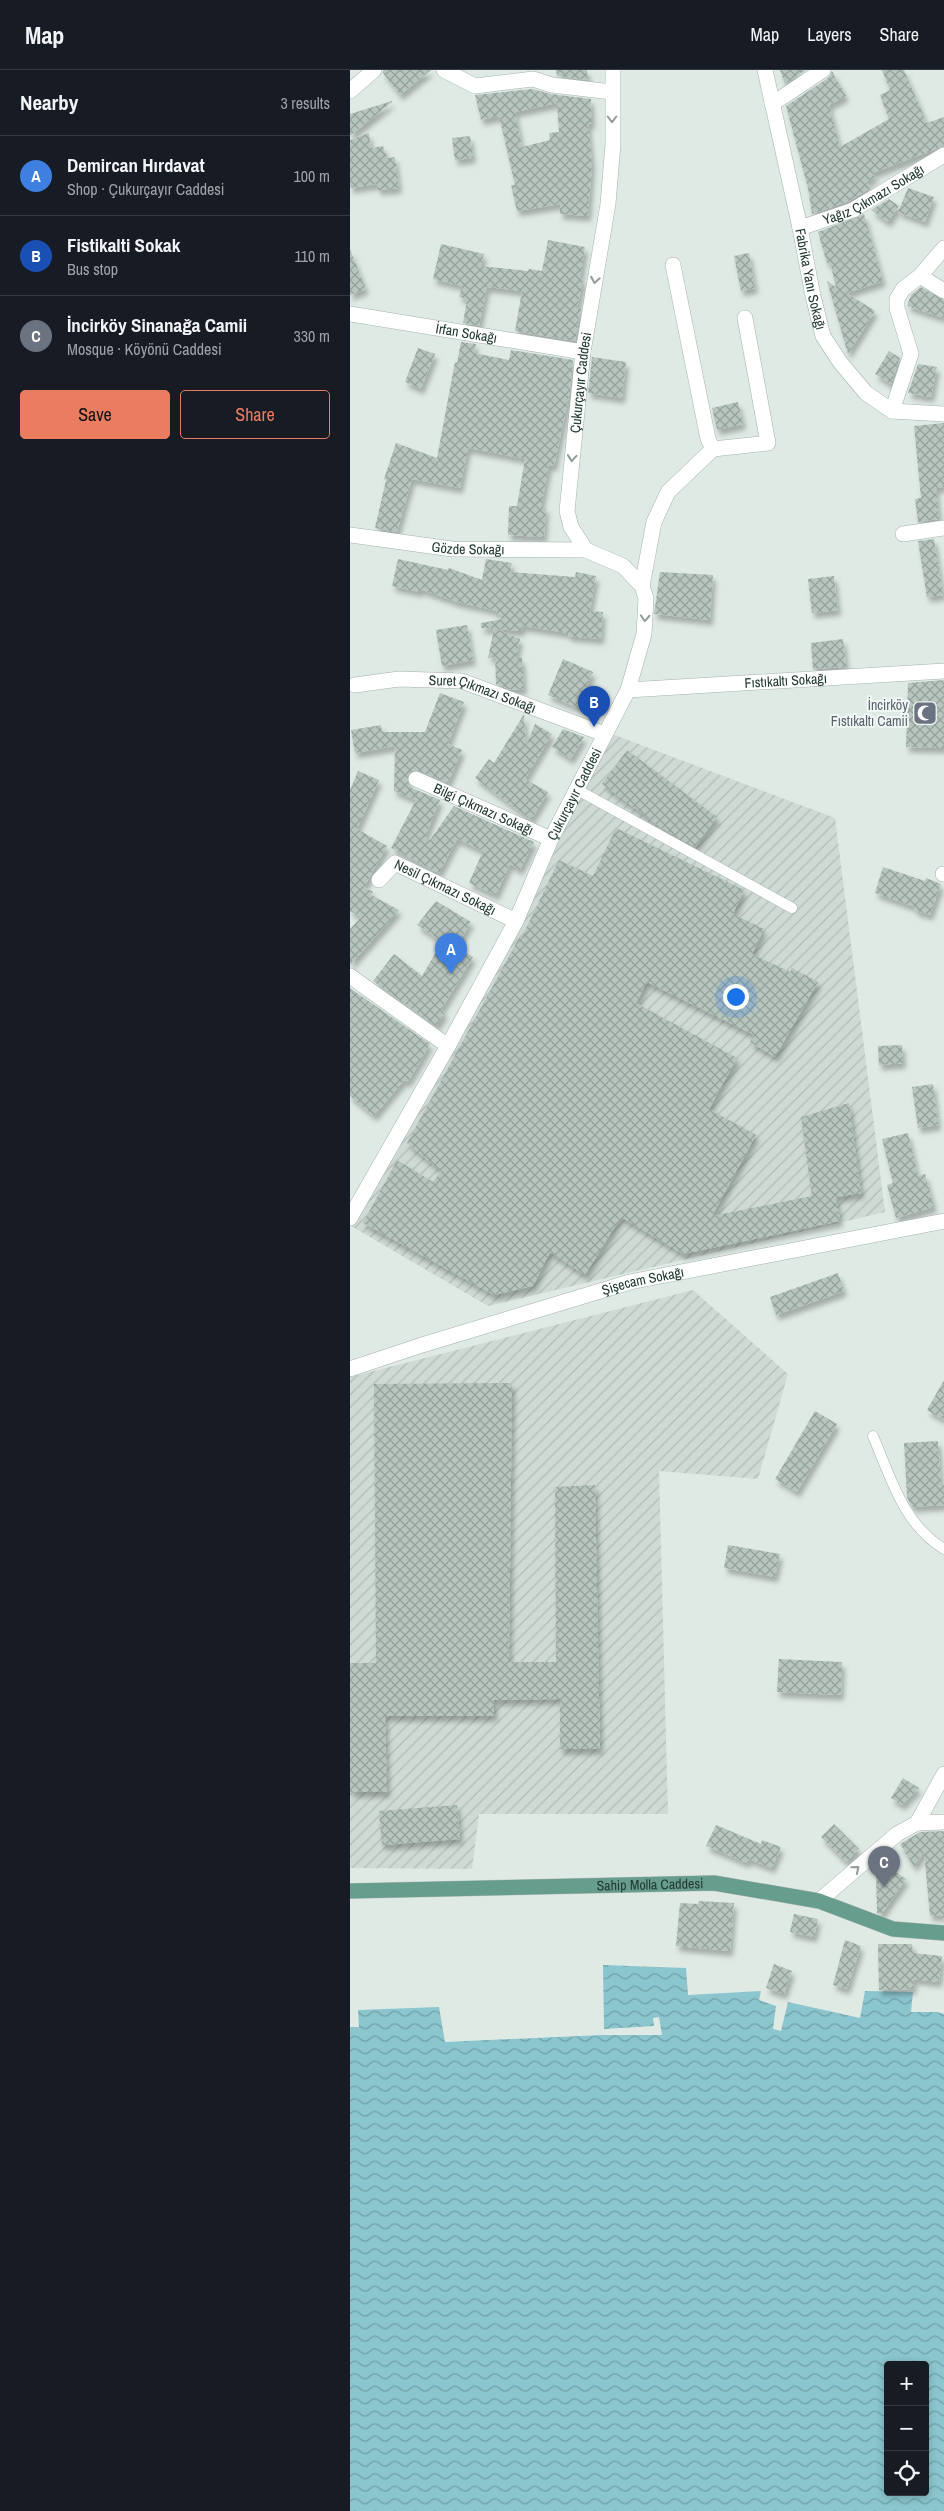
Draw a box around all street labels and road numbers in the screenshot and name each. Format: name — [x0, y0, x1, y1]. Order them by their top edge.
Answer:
street label: Yağız Çıkmazı Sokağı — [820, 160, 927, 229]
street label: Fabrika Yanı Sokağı — [791, 227, 830, 332]
street label: İrfan Sokağı — [434, 319, 499, 347]
street label: Çukurçayır Caddesi — [566, 331, 595, 434]
street label: Gözde Sokağı — [431, 537, 505, 558]
street label: Fıstıkaltı Sokağı — [744, 669, 827, 692]
street label: Suret Çıkmazı Sokağı — [428, 671, 539, 717]
street label: Çukurçayır Caddesi — [543, 745, 606, 843]
street label: Bilgi Çıkmazı Sokağı — [431, 779, 536, 839]
street label: Nesil Çıkmazı Sokağı — [391, 855, 499, 919]
street label: Şişecam Sokağı — [600, 1263, 685, 1299]
street label: Sahip Molla Caddesi — [596, 1874, 703, 1895]

